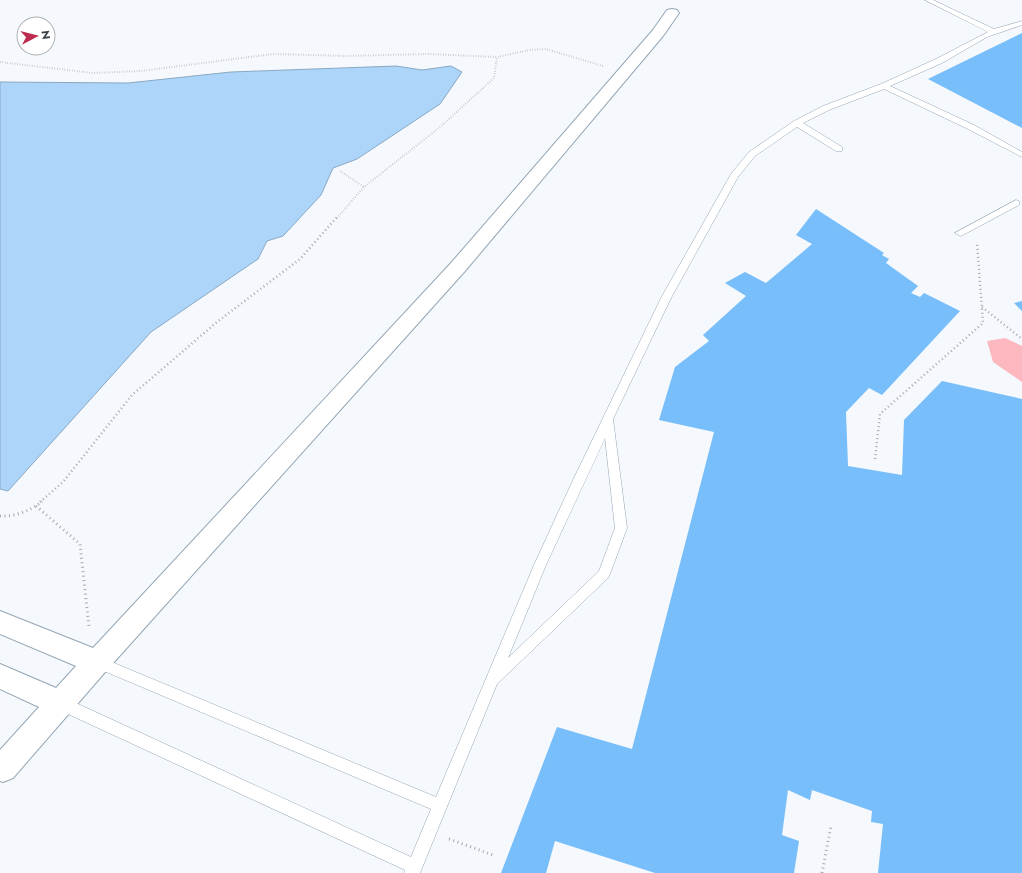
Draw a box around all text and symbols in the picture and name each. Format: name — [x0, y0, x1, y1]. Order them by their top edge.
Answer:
north arrow — [16, 16, 56, 56]
text: N — [37, 29, 54, 40]

